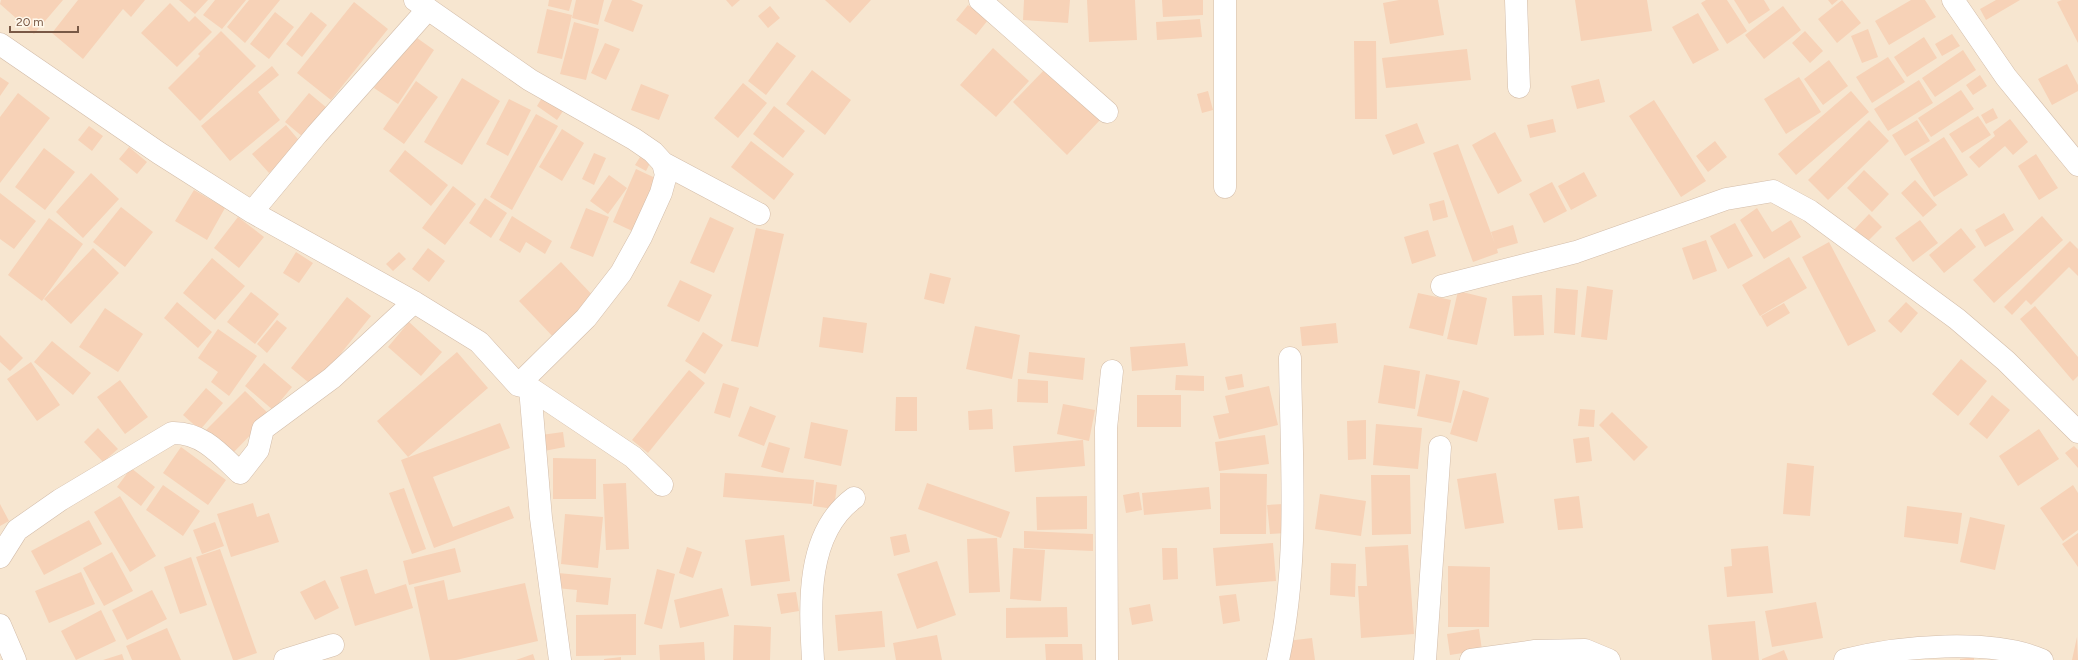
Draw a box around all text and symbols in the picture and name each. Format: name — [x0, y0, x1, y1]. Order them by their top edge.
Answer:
scale bar — [10, 8, 78, 34]
text: 20 m — [16, 15, 44, 29]

